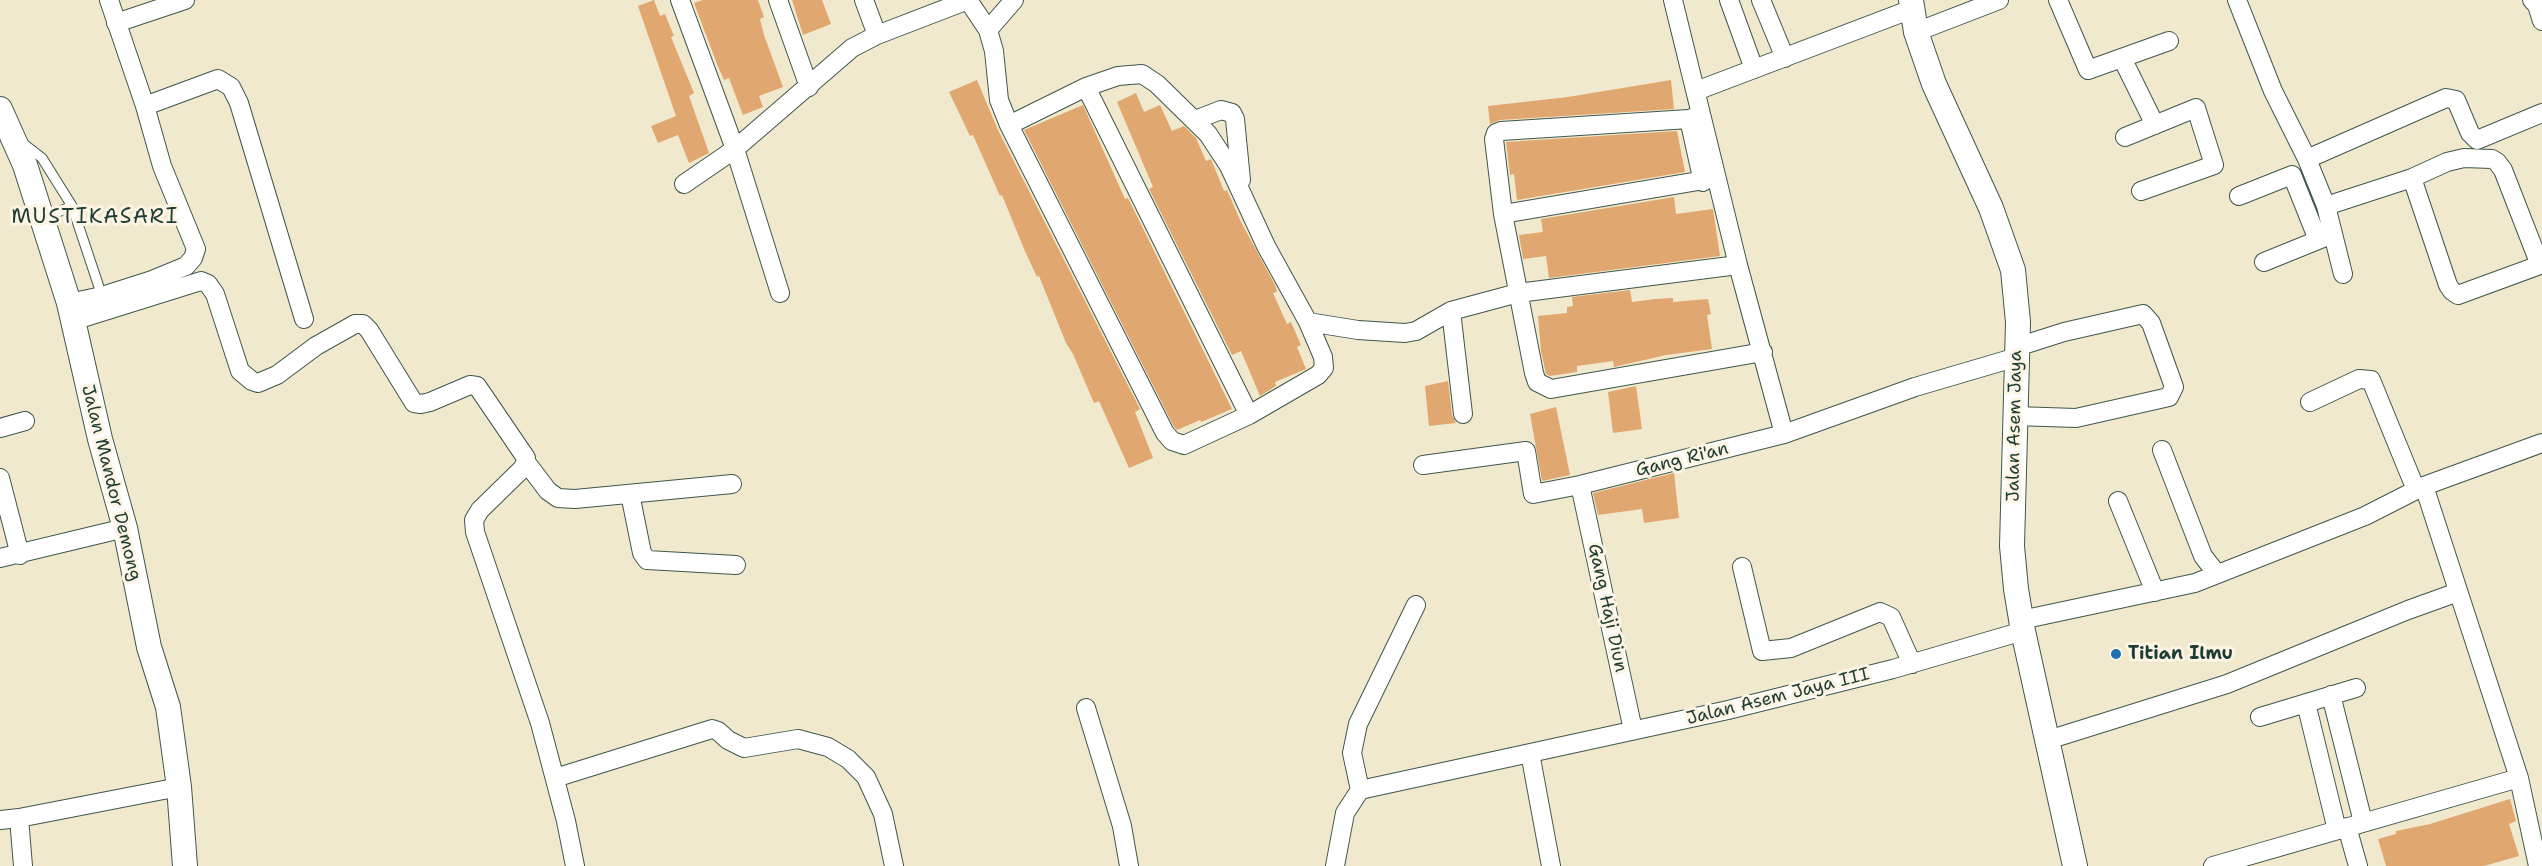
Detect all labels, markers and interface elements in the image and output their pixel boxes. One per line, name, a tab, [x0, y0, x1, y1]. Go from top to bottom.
district label: MUSTIKASARI	[11, 205, 179, 231]
street label: Jalan Asem Jaya	[2003, 350, 2027, 502]
street label: Jalan Mandor Demong	[76, 383, 146, 583]
street label: Gang Ri'an	[1633, 438, 1731, 482]
street label: Gang Haji Diun	[1583, 542, 1631, 674]
place label: Titian Ilmu	[2128, 643, 2233, 665]
marker: Titian Ilmu	[2109, 647, 2123, 661]
street label: Jalan Asem Jaya III	[1684, 664, 1872, 730]

